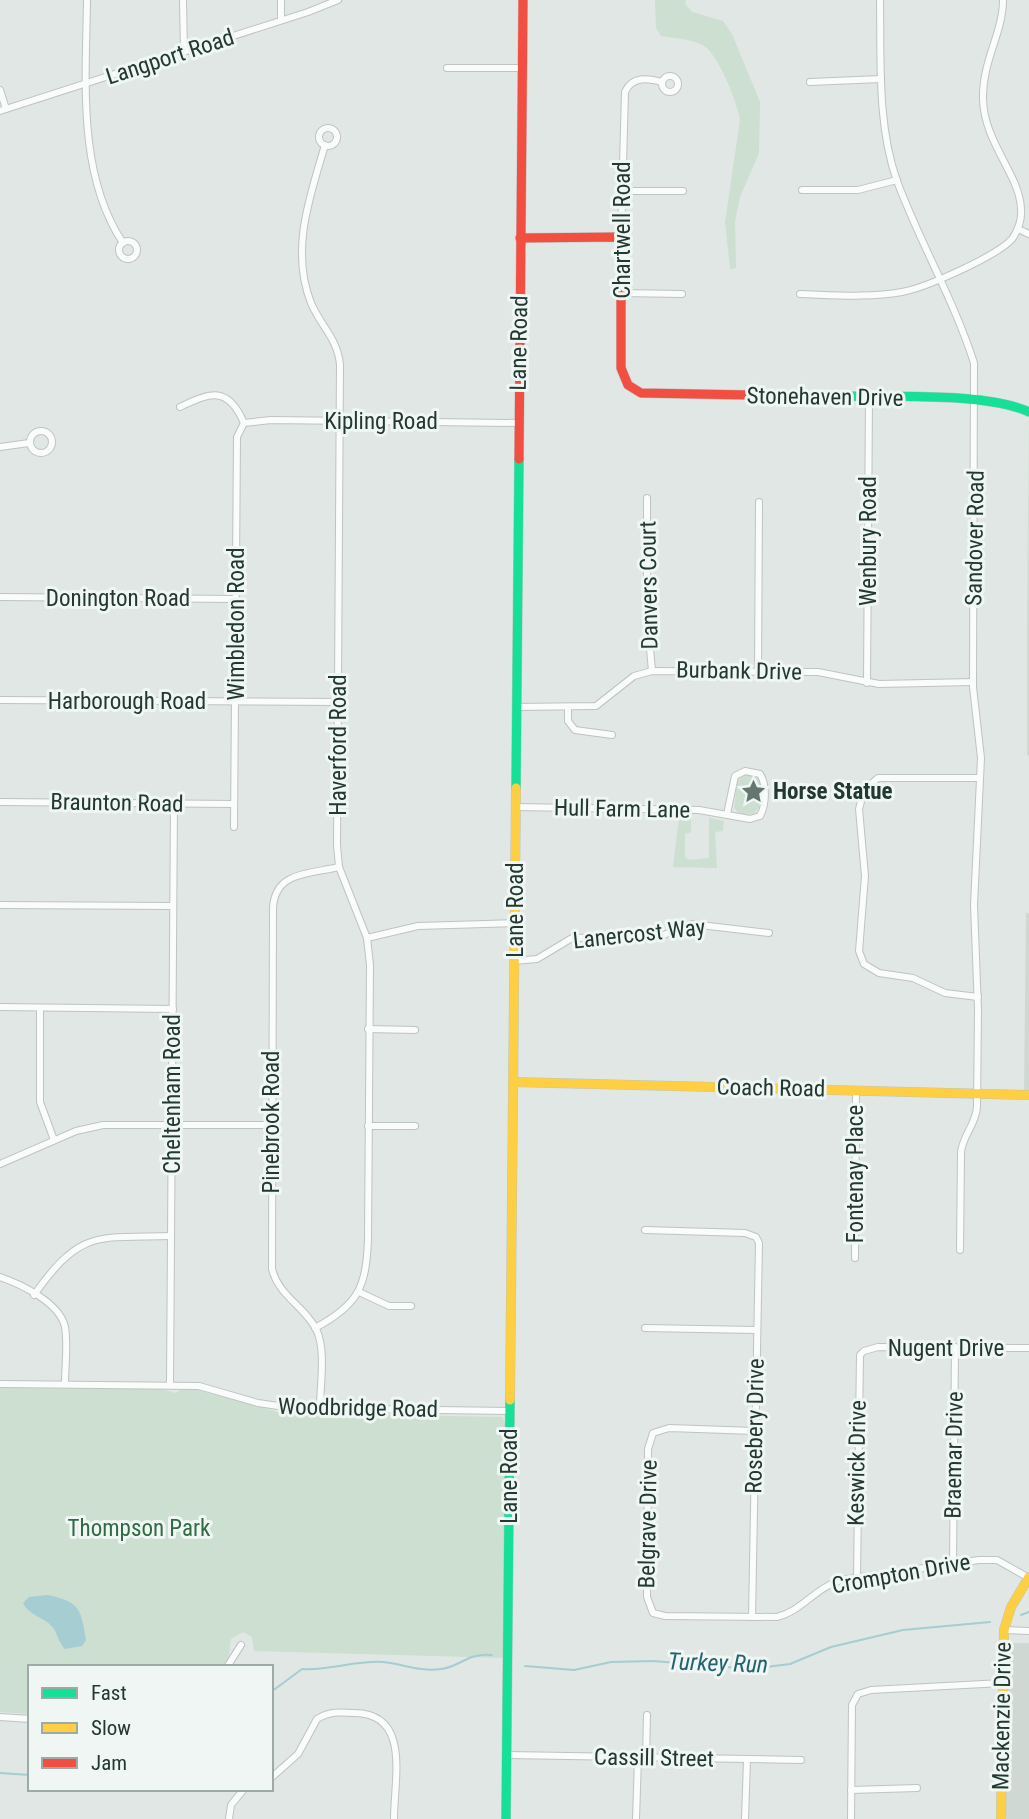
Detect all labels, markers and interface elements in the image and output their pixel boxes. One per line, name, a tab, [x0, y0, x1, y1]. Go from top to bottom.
street label: Langport Road	[103, 24, 237, 90]
street label: Chartwell Road	[609, 161, 636, 299]
street label: Lane Road	[505, 295, 533, 391]
street label: Stonehaven Drive	[746, 382, 904, 412]
street label: Kipling Road	[324, 408, 438, 435]
street label: Sandover Road	[960, 470, 990, 606]
street label: Wenbury Road	[855, 476, 882, 606]
street label: Danvers Court	[634, 520, 664, 650]
street label: Wimbledon Road	[223, 547, 250, 701]
street label: Donington Road	[46, 585, 190, 612]
street label: Burbank Drive	[676, 656, 802, 686]
street label: Haverford Road	[325, 674, 352, 816]
street label: Harborough Road	[48, 688, 206, 715]
place icon: Horse Statue	[739, 777, 767, 805]
place label: Horse Statue	[773, 778, 893, 805]
street label: Braunton Road	[50, 788, 184, 818]
street label: Hull Farm Lane	[554, 794, 690, 824]
street label: Lane Road	[502, 862, 529, 958]
street label: Lanercost Way	[571, 914, 707, 954]
street label: Cheltenham Road	[159, 1014, 186, 1174]
street label: Pinebrook Road	[258, 1051, 285, 1194]
street label: Coach Road	[716, 1074, 826, 1102]
street label: Fontenay Place	[842, 1105, 869, 1243]
street label: Nugent Drive	[888, 1335, 1004, 1362]
street label: Rosebery Drive	[740, 1358, 770, 1494]
street label: Braemar Drive	[939, 1391, 969, 1519]
street label: Woodbridge Road	[278, 1393, 438, 1423]
street label: Keswick Drive	[842, 1400, 872, 1526]
street label: Lane Road	[496, 1428, 523, 1524]
street label: Belgrave Drive	[633, 1459, 663, 1589]
park label: Thompson Park	[68, 1515, 211, 1542]
street label: Crompton Drive	[829, 1549, 973, 1599]
street label: Mackenzie Drive	[987, 1642, 1017, 1790]
water label: Turkey Run	[667, 1647, 769, 1679]
legend	[28, 1665, 273, 1791]
text: Fast	[91, 1681, 127, 1705]
text: Slow	[91, 1716, 131, 1740]
street label: Cassill Street	[594, 1743, 714, 1773]
text: Jam	[91, 1751, 127, 1775]

